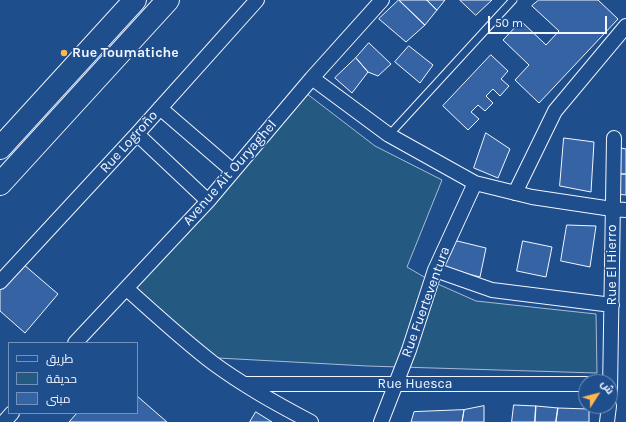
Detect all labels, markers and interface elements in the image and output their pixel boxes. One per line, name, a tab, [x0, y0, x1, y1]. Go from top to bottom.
scale bar	[490, 8, 609, 34]
text: 50 m	[495, 16, 523, 30]
place label: Rue Toumatiche	[72, 45, 179, 61]
marker: Rue Toumatiche	[59, 48, 69, 58]
street label: Rue Logroño	[97, 107, 161, 177]
street label: Avenue Ait Ouryaghel	[180, 117, 280, 229]
street label: Rue El Hierro	[604, 224, 620, 306]
street label: Rue Fuerteventura	[398, 244, 454, 360]
legend	[8, 342, 138, 414]
text: طريق	[46, 352, 73, 366]
text: حديقة	[46, 372, 77, 386]
north arrow	[578, 374, 618, 414]
street label: Rue Huesca	[378, 376, 452, 392]
text: ش	[598, 378, 617, 397]
text: مبنى	[46, 392, 71, 406]

